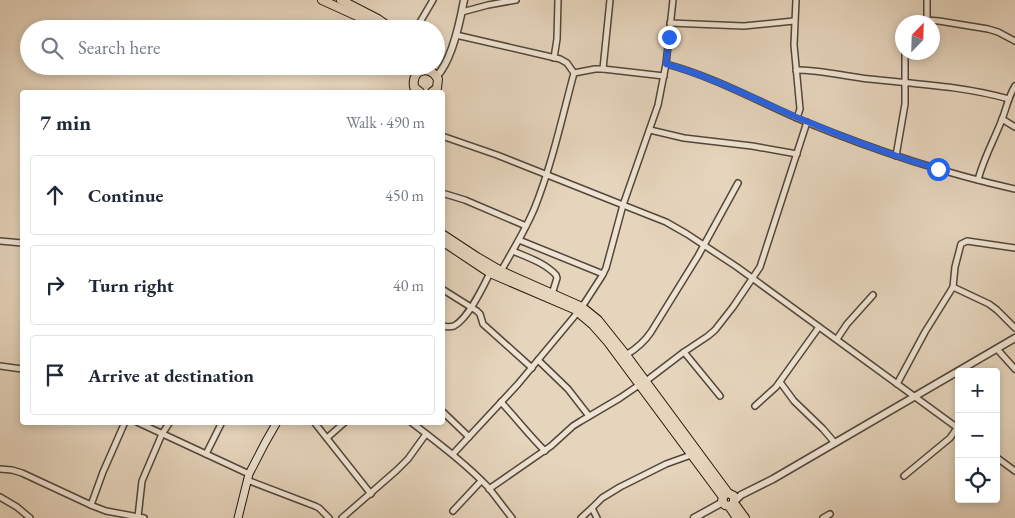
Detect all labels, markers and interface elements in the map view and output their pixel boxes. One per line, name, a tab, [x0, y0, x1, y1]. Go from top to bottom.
north arrow	[895, 15, 940, 60]
search box	[20, 20, 445, 75]
route end	[658, 26, 681, 49]
icon: search	[38, 34, 66, 62]
text: Search here	[78, 35, 160, 60]
text: 7 min	[40, 109, 91, 136]
text: Walk · 490 m	[346, 112, 425, 133]
route start	[927, 158, 950, 181]
icon: ahead	[41, 181, 69, 209]
text: Continue	[88, 183, 163, 208]
text: 450 m	[385, 185, 424, 206]
icon: right	[41, 271, 69, 299]
text: Turn right	[88, 273, 174, 298]
text: 40 m	[393, 275, 424, 296]
icon: arrive	[41, 361, 69, 389]
text: Arrive at destination	[88, 363, 254, 388]
map controls	[955, 368, 1000, 503]
button: +	[955, 368, 1000, 413]
button: −	[955, 413, 1000, 458]
button: locate	[955, 458, 1000, 503]

